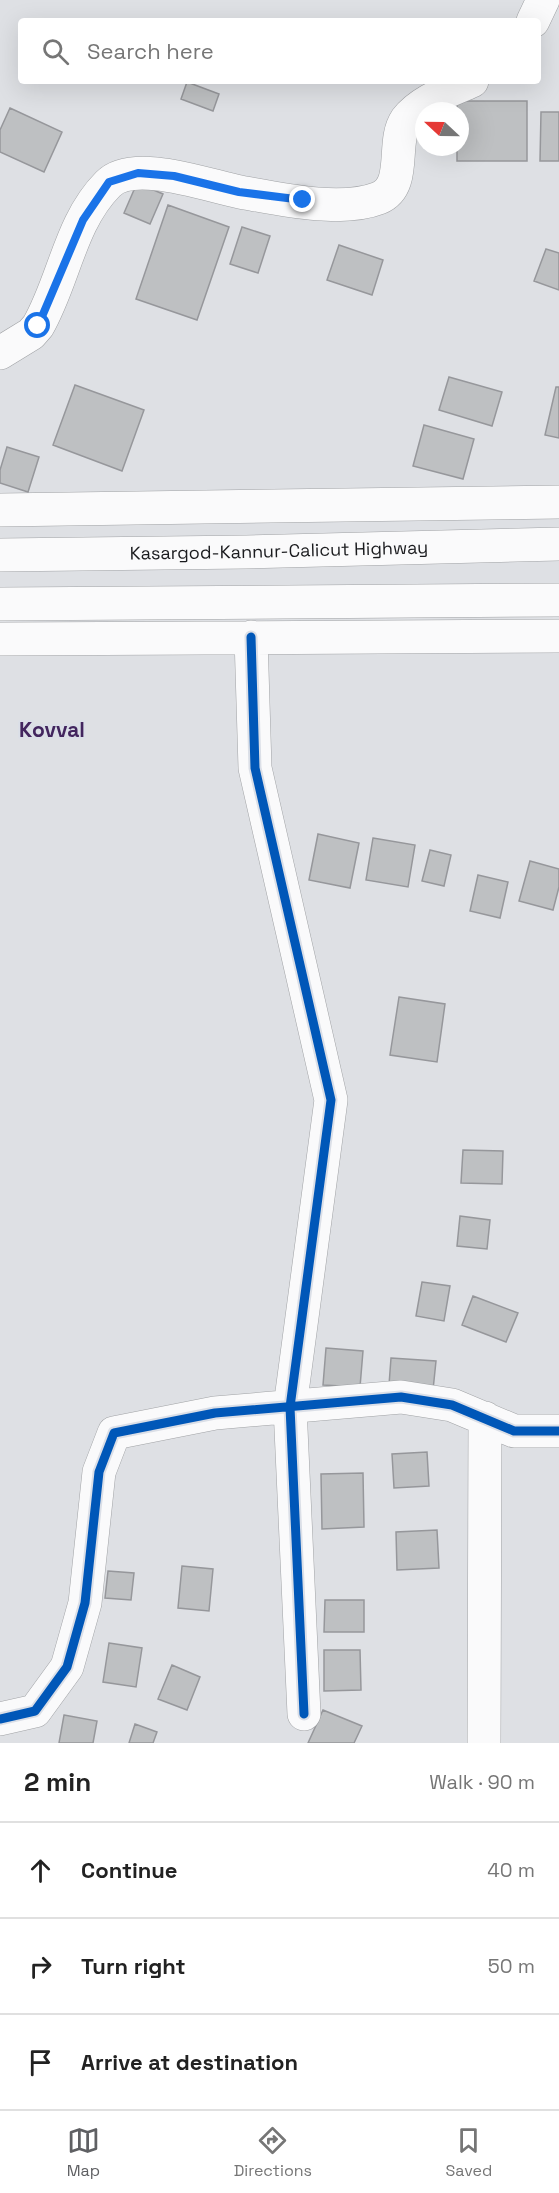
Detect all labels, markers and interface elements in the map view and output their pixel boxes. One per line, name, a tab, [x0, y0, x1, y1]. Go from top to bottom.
search box	[18, 18, 541, 84]
icon: search	[39, 35, 72, 68]
text: Search here	[87, 37, 214, 65]
north arrow	[415, 102, 469, 156]
route end	[289, 186, 315, 212]
route start	[24, 312, 50, 338]
street label: Kasargod-Kannur-Calicut Highway	[130, 535, 428, 564]
district label: Kovval	[19, 716, 85, 743]
text: 2 min	[24, 1765, 91, 1799]
text: Walk · 90 m	[429, 1769, 535, 1795]
icon: ahead	[24, 1854, 57, 1887]
text: Continue	[81, 1856, 177, 1884]
text: 40 m	[487, 1857, 535, 1883]
icon: right	[24, 1950, 57, 1983]
text: Turn right	[81, 1952, 186, 1980]
text: 50 m	[488, 1953, 535, 1979]
icon: arrive	[24, 2046, 57, 2079]
text: Arrive at destination	[81, 2048, 298, 2076]
tab: Map	[67, 2124, 100, 2181]
tab: Directions	[234, 2124, 312, 2181]
tab: Saved	[446, 2124, 492, 2181]

